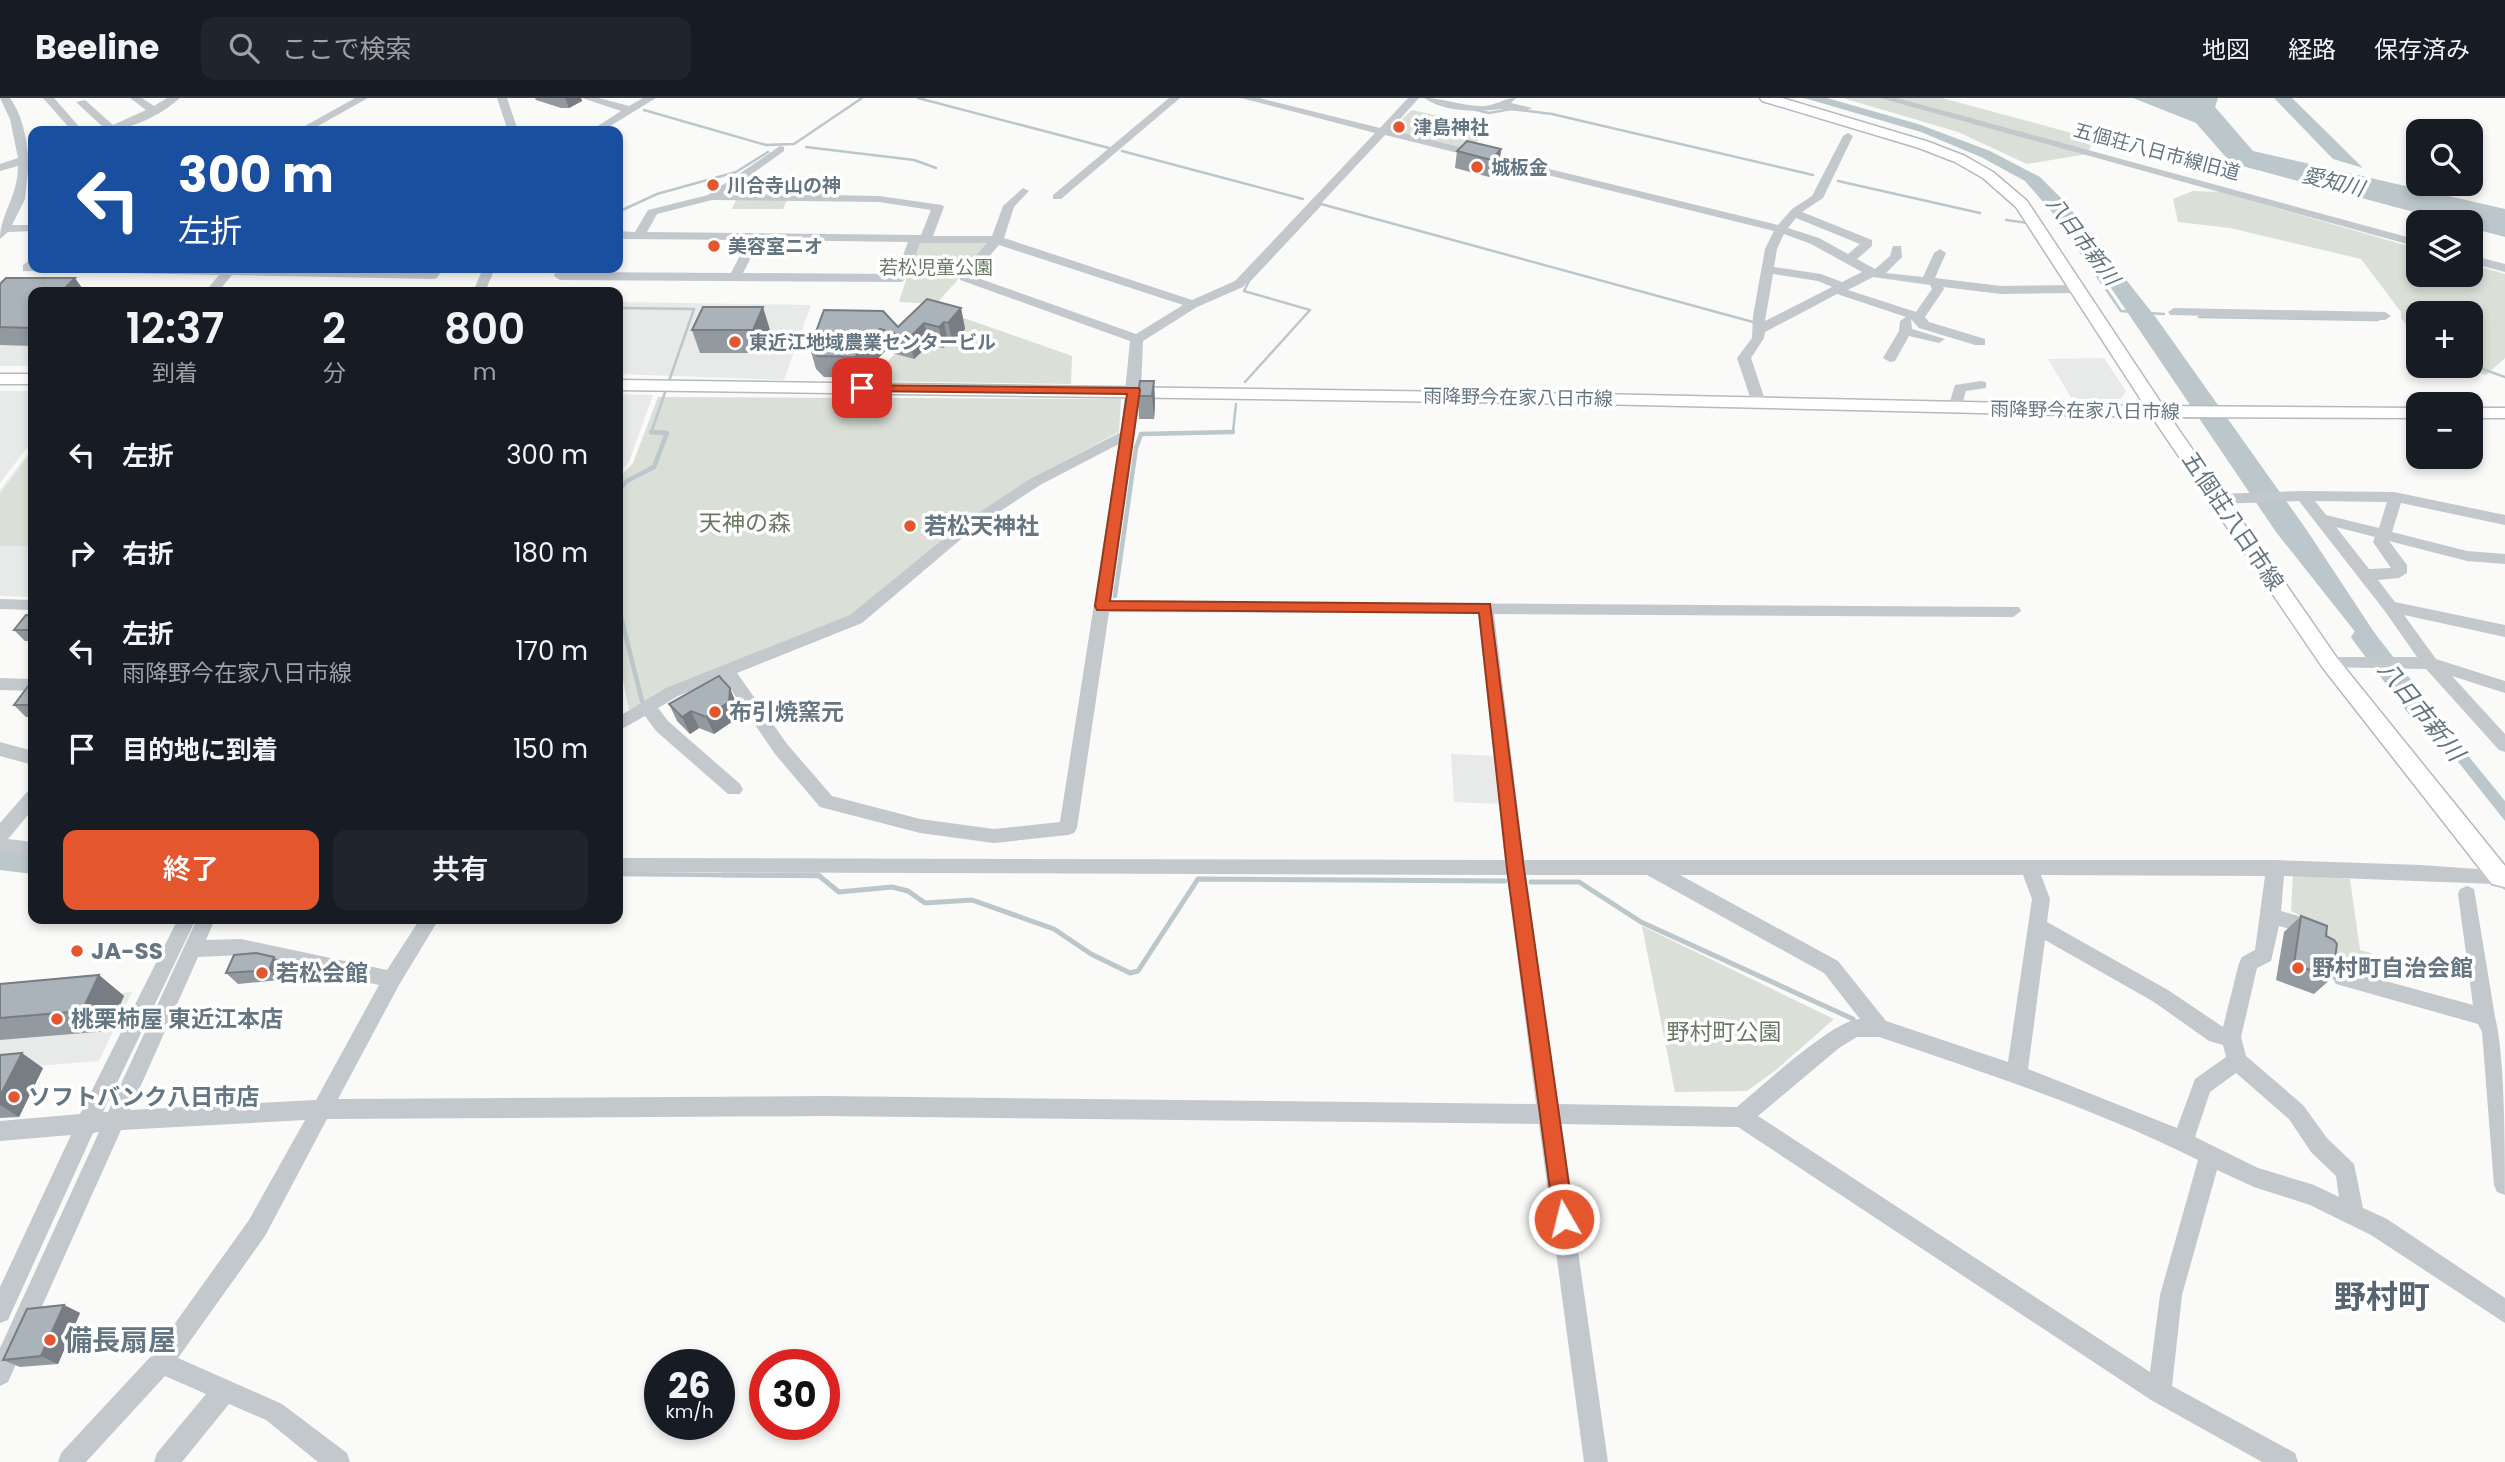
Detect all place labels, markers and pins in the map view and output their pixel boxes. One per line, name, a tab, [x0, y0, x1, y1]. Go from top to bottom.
place label: 津島神社	[1413, 114, 1489, 141]
marker: 津島神社	[1391, 119, 1407, 135]
place label: 城板金	[1491, 154, 1548, 181]
marker: 城板金	[1469, 159, 1485, 175]
place label: 川合寺山の神	[727, 172, 841, 199]
marker: 川合寺山の神	[705, 177, 721, 193]
place label: 美容室ニオ	[728, 233, 823, 260]
marker: 美容室ニオ	[706, 238, 722, 254]
place label: 東近江地域農業センタービル	[749, 329, 996, 356]
marker: 東近江地域農業センタービル	[727, 334, 743, 350]
pin	[832, 358, 892, 418]
place label: 若松天神社	[924, 510, 1039, 542]
marker: 若松天神社	[902, 518, 918, 534]
place label: 布引焼窯元	[729, 696, 844, 728]
marker: 布引焼窯元	[707, 704, 723, 720]
place label: JA-SS	[91, 935, 163, 967]
marker: JA-SS	[69, 943, 85, 959]
place label: 野村町自治会館	[2312, 952, 2473, 984]
place label: 若松会館	[276, 957, 368, 989]
marker: 野村町自治会館	[2290, 960, 2306, 976]
marker: 若松会館	[254, 965, 270, 981]
place label: 桃栗柿屋 東近江本店	[71, 1003, 283, 1035]
marker: 桃栗柿屋 東近江本店	[49, 1011, 65, 1027]
place label: ソフトバンク八日市店	[28, 1081, 259, 1113]
marker: ソフトバンク八日市店	[6, 1089, 22, 1105]
place label: 備長扇屋	[64, 1321, 176, 1360]
marker: 備長扇屋	[42, 1332, 58, 1348]

